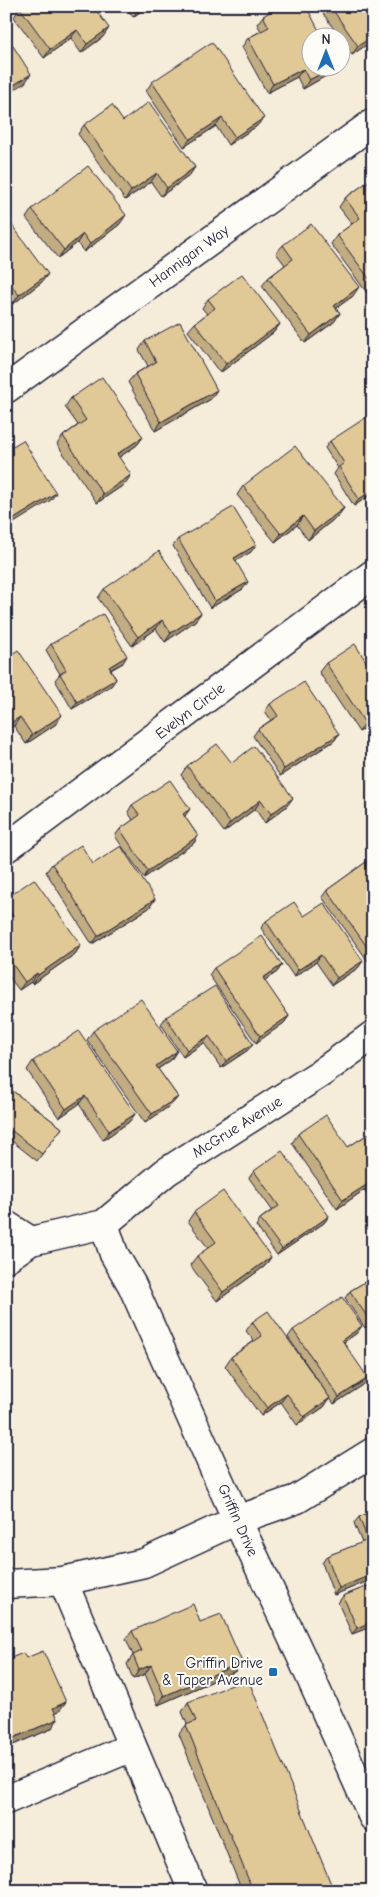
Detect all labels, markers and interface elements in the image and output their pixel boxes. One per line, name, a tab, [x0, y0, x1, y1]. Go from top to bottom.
north arrow	[302, 28, 352, 78]
text: N	[321, 31, 331, 48]
street label: Hannigan Way	[146, 221, 233, 291]
street label: Evelyn Circle	[152, 679, 229, 743]
street label: McGrue Avenue	[189, 1092, 286, 1162]
street label: Griffin Drive	[214, 1481, 262, 1559]
place label: Griffin Drive & Taper Avenue	[162, 1654, 263, 1689]
marker: Griffin Drive & Taper Avenue	[267, 1666, 279, 1678]

